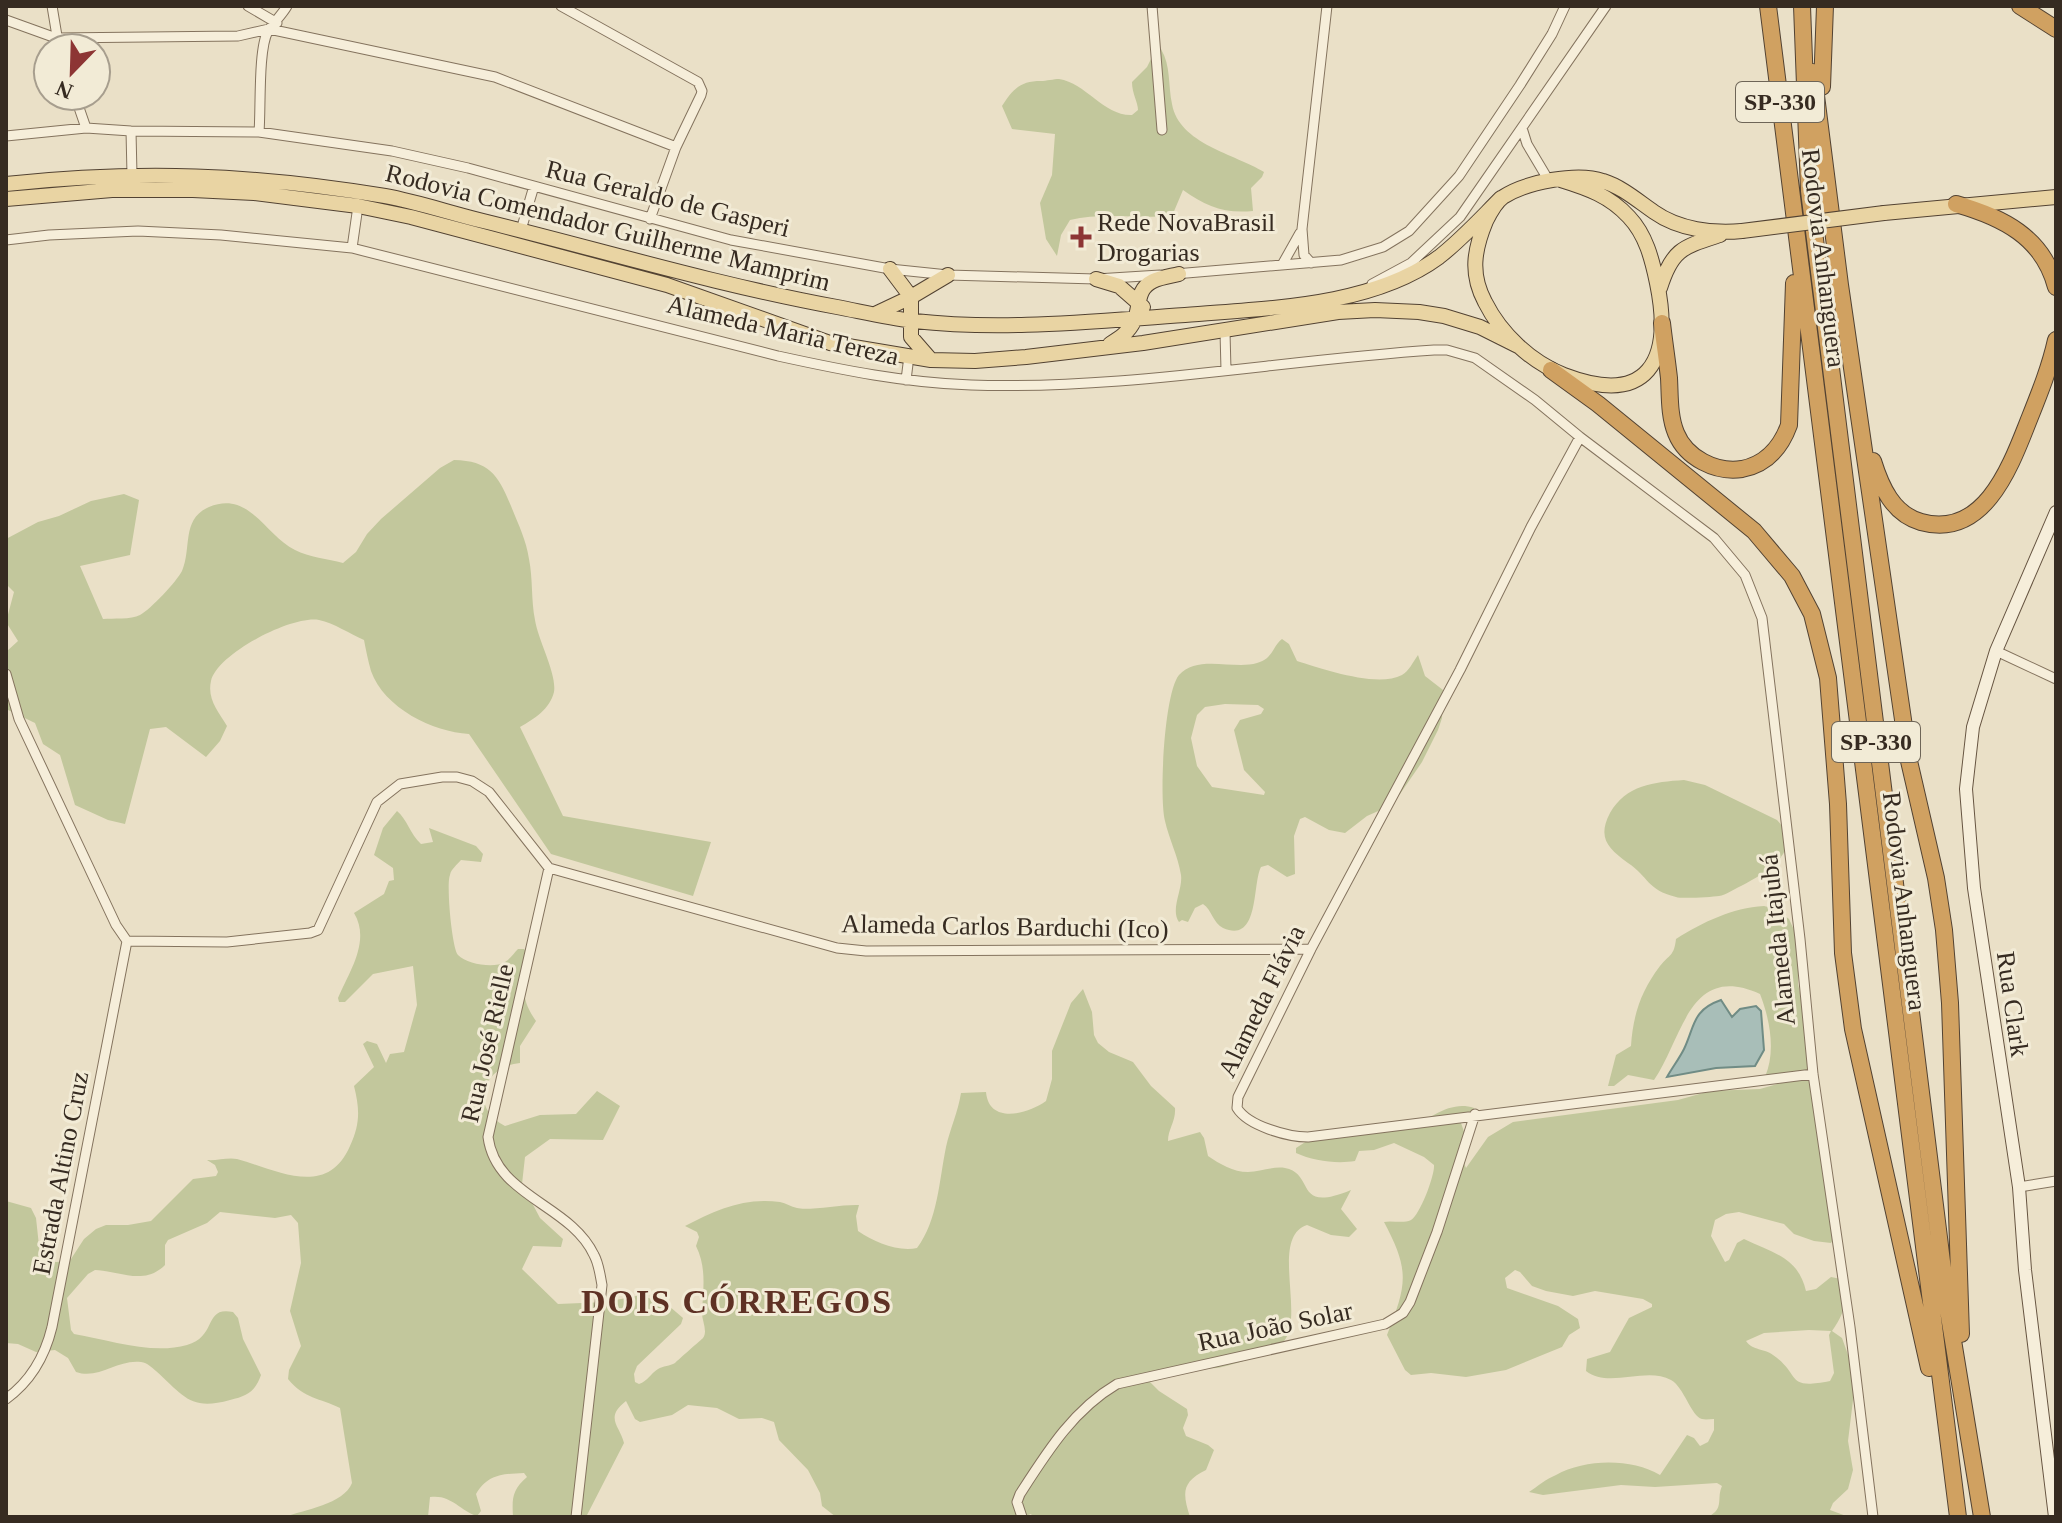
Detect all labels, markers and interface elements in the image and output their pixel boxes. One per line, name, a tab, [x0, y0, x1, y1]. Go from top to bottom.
north arrow	[32, 32, 112, 112]
text: N	[52, 75, 77, 105]
road number: SP-330	[1736, 82, 1824, 122]
street label: Rodovia Anhanguera	[1796, 147, 1851, 370]
street label: Rua Geraldo de Gasperi	[543, 154, 793, 243]
street label: Rodovia Comendador Guilherme Mamprim	[383, 158, 833, 297]
place label: Rede NovaBrasil Drogarias	[1097, 208, 1275, 267]
marker: Rede NovaBrasil Drogarias	[1072, 228, 1090, 246]
street label: Alameda Maria Tereza	[664, 290, 902, 371]
road number: SP-330	[1832, 722, 1920, 762]
street label: Rodovia Anhanguera	[1877, 790, 1932, 1013]
street label: Alameda Itajubá	[1754, 852, 1801, 1027]
street label: Alameda Carlos Barduchi (Ico)	[841, 909, 1169, 944]
street label: Alameda Flávia	[1212, 920, 1311, 1082]
street label: Rua Clark	[1991, 949, 2034, 1059]
street label: Rua José Rielle	[455, 961, 520, 1125]
street label: Estrada Altino Cruz	[27, 1069, 94, 1277]
district label: DOIS CÓRREGOS	[581, 1283, 893, 1320]
street label: Rua João Solar	[1195, 1296, 1355, 1357]

